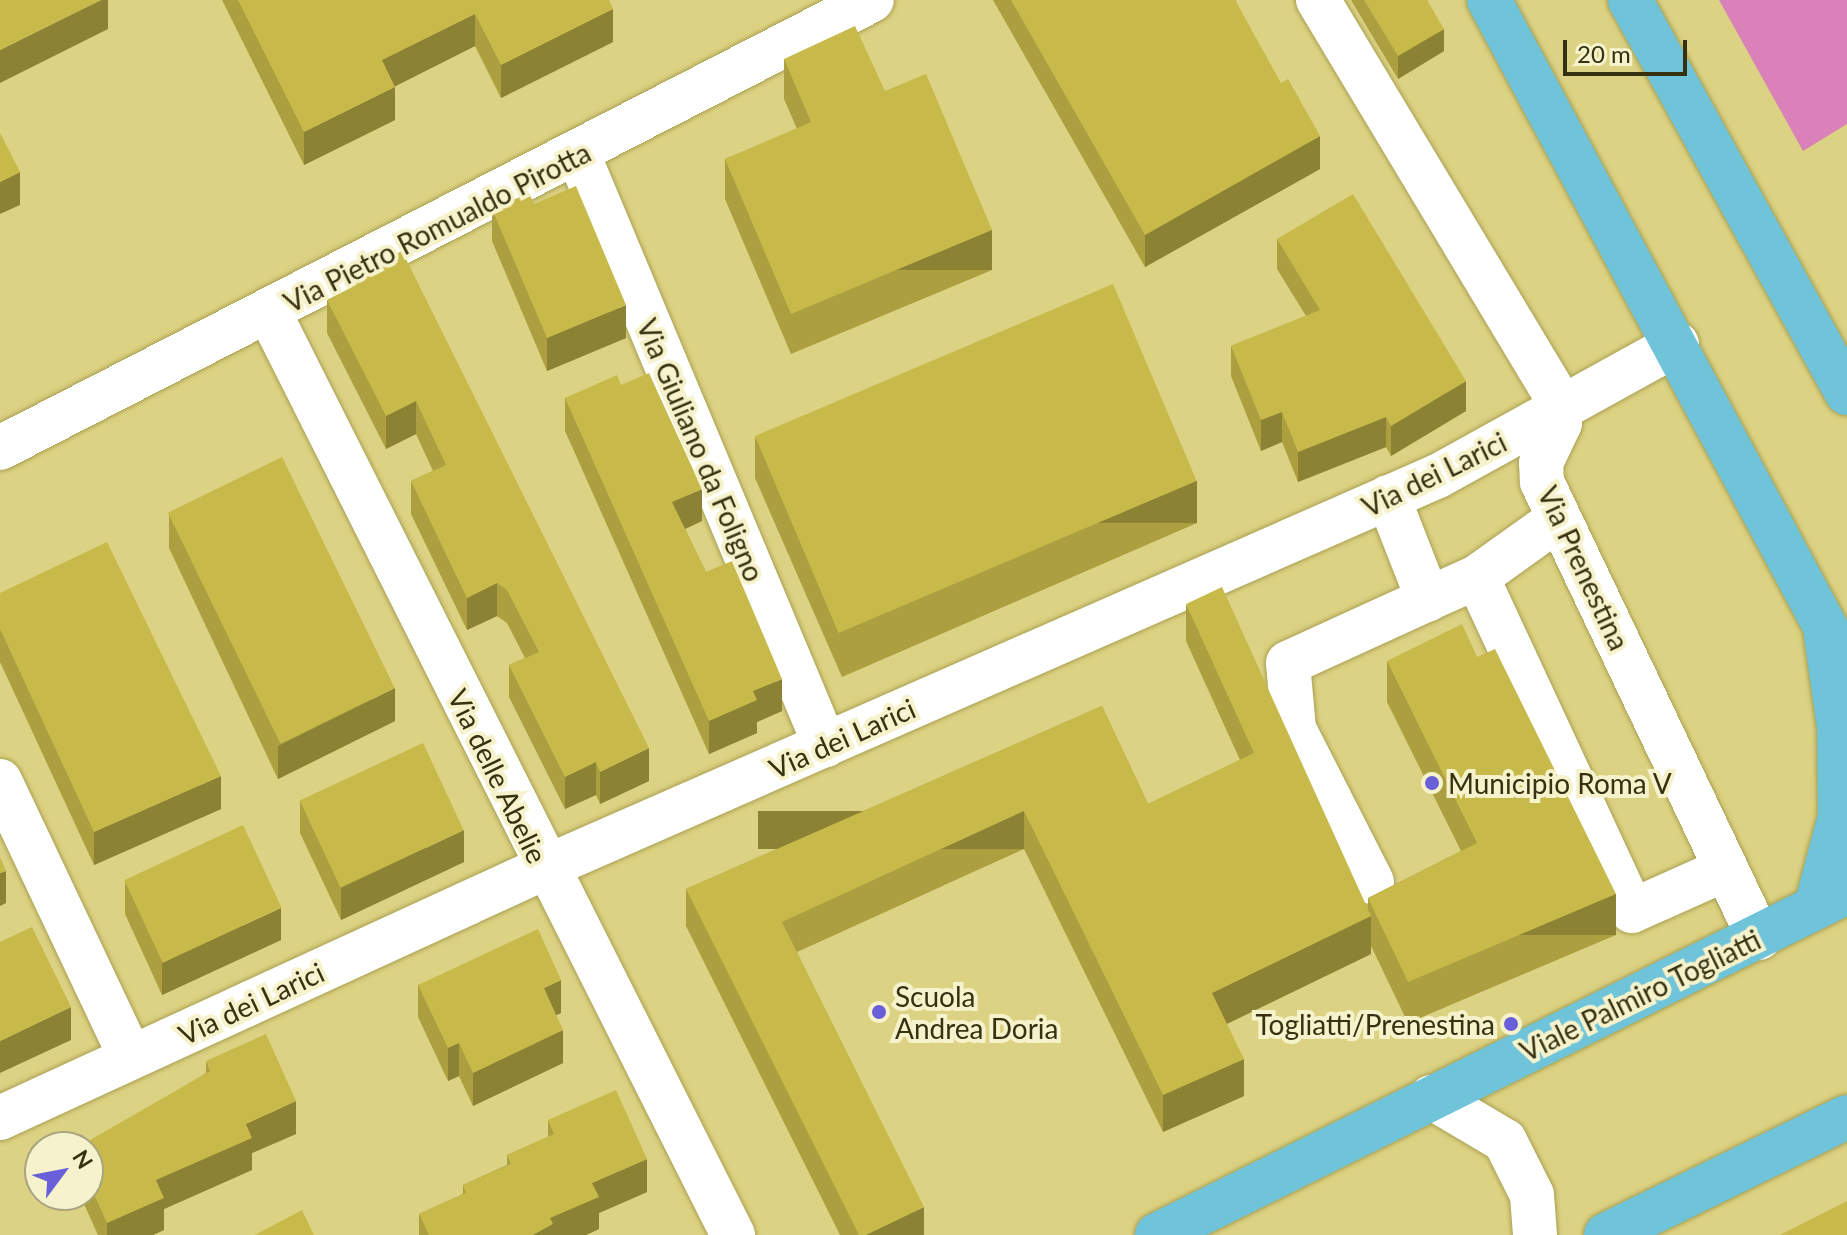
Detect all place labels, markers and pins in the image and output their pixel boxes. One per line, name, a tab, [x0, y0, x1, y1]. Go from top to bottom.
place label: Municipio Roma V	[1448, 766, 1673, 800]
marker: Municipio Roma V	[1423, 774, 1441, 792]
place label: Scuola Andrea Doria	[895, 979, 1058, 1045]
marker: Scuola Andrea Doria	[870, 1003, 888, 1021]
place label: Togliatti/Prenestina	[1255, 1007, 1495, 1041]
marker: Togliatti/Prenestina	[1502, 1015, 1520, 1033]

